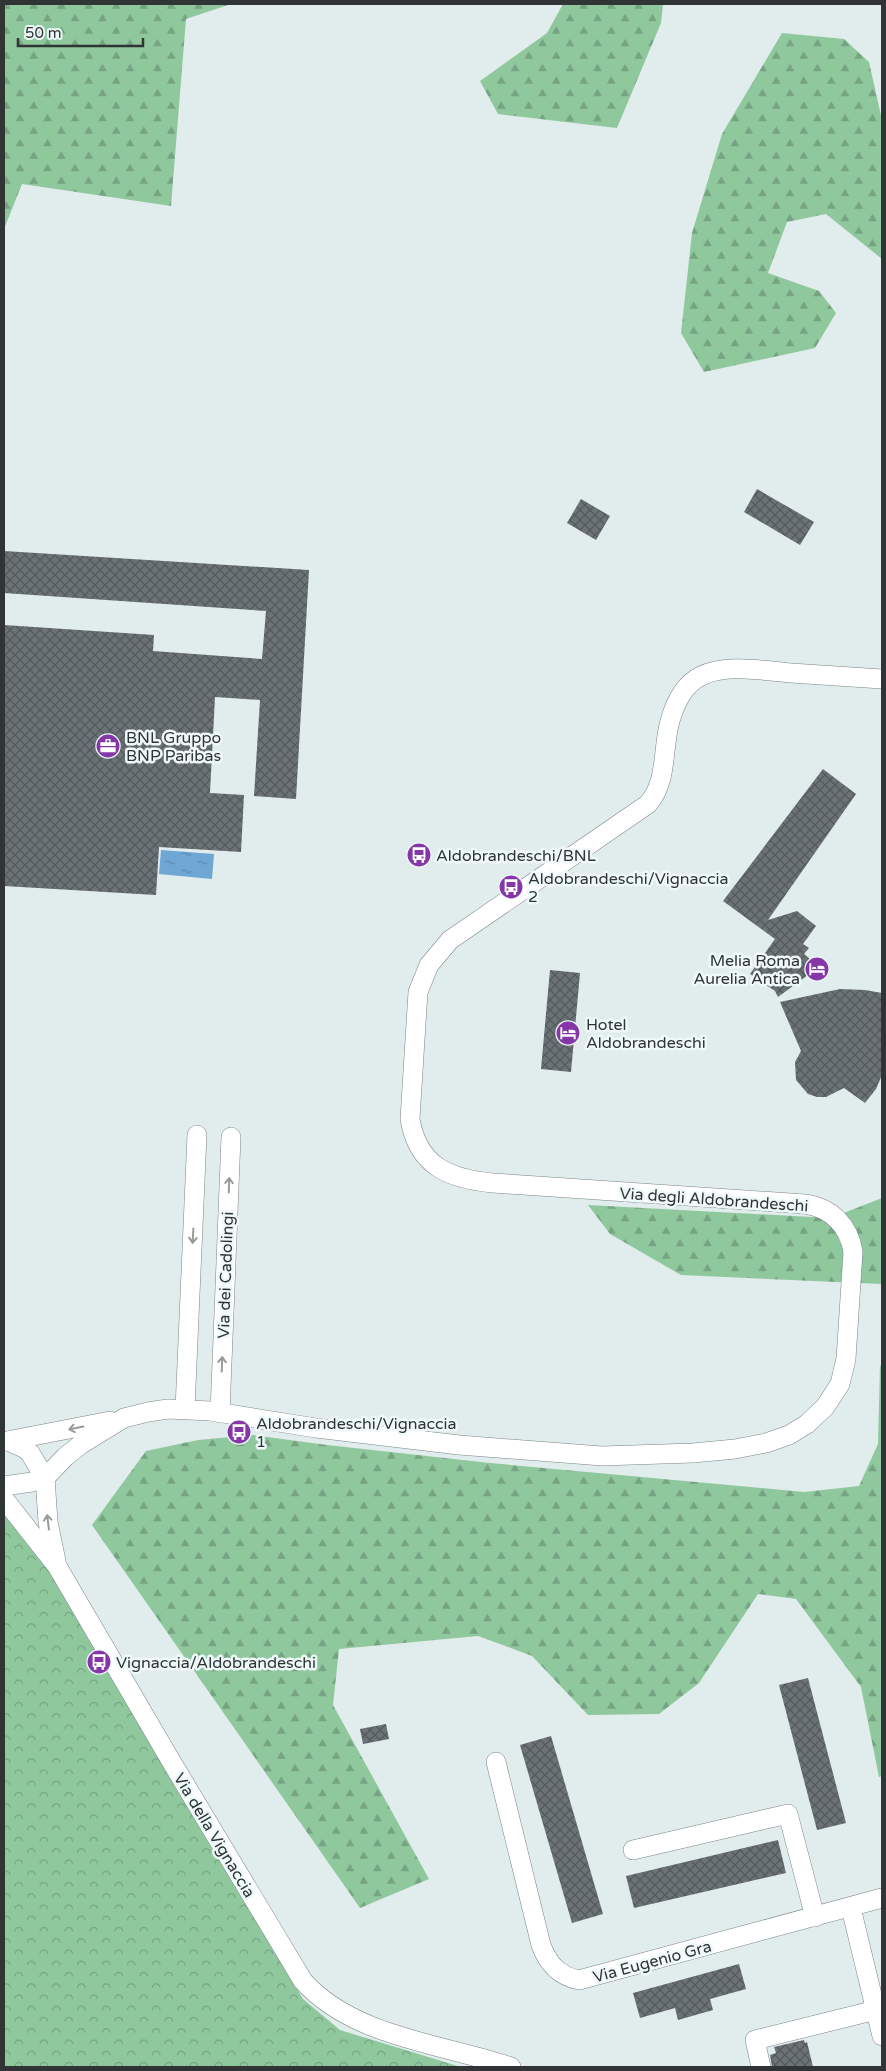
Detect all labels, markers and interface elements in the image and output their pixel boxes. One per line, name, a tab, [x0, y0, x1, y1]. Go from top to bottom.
scale bar	[18, 15, 142, 47]
text: 50 m	[25, 24, 62, 42]
place label: BNL Gruppo BNP Paribas	[126, 728, 221, 766]
office icon: BNL Gruppo BNP Paribas	[95, 733, 121, 759]
bus stop icon: Aldobrandeschi/BNL	[406, 842, 432, 868]
place label: Aldobrandeschi/BNL	[436, 846, 596, 866]
place label: Aldobrandeschi/Vignaccia 2	[528, 869, 729, 907]
bus stop icon: Aldobrandeschi/Vignaccia 2	[498, 874, 524, 900]
place label: Melia Roma Aurelia Antica	[693, 951, 800, 989]
hotel icon: Melia Roma Aurelia Antica	[804, 956, 830, 982]
place label: Hotel Aldobrandeschi	[586, 1015, 706, 1053]
hotel icon: Hotel Aldobrandeschi	[555, 1020, 581, 1046]
one-way arrow	[224, 1177, 233, 1193]
street label: Via degli Aldobrandeschi	[619, 1183, 809, 1217]
street label: Via dei Cadolingi	[214, 1211, 238, 1339]
one-way arrow	[188, 1228, 197, 1244]
one-way arrow	[217, 1357, 227, 1373]
place label: Aldobrandeschi/Vignaccia 1	[256, 1414, 457, 1452]
bus stop icon: Aldobrandeschi/Vignaccia 1	[226, 1419, 252, 1445]
one-way arrow	[68, 1424, 84, 1433]
one-way arrow	[43, 1515, 53, 1531]
bus stop icon: Vignaccia/Aldobrandeschi	[86, 1649, 112, 1675]
place label: Vignaccia/Aldobrandeschi	[116, 1653, 316, 1673]
street label: Via della Vignaccia	[169, 1769, 259, 1902]
street label: Via Eugenio Gra	[591, 1937, 714, 1987]

